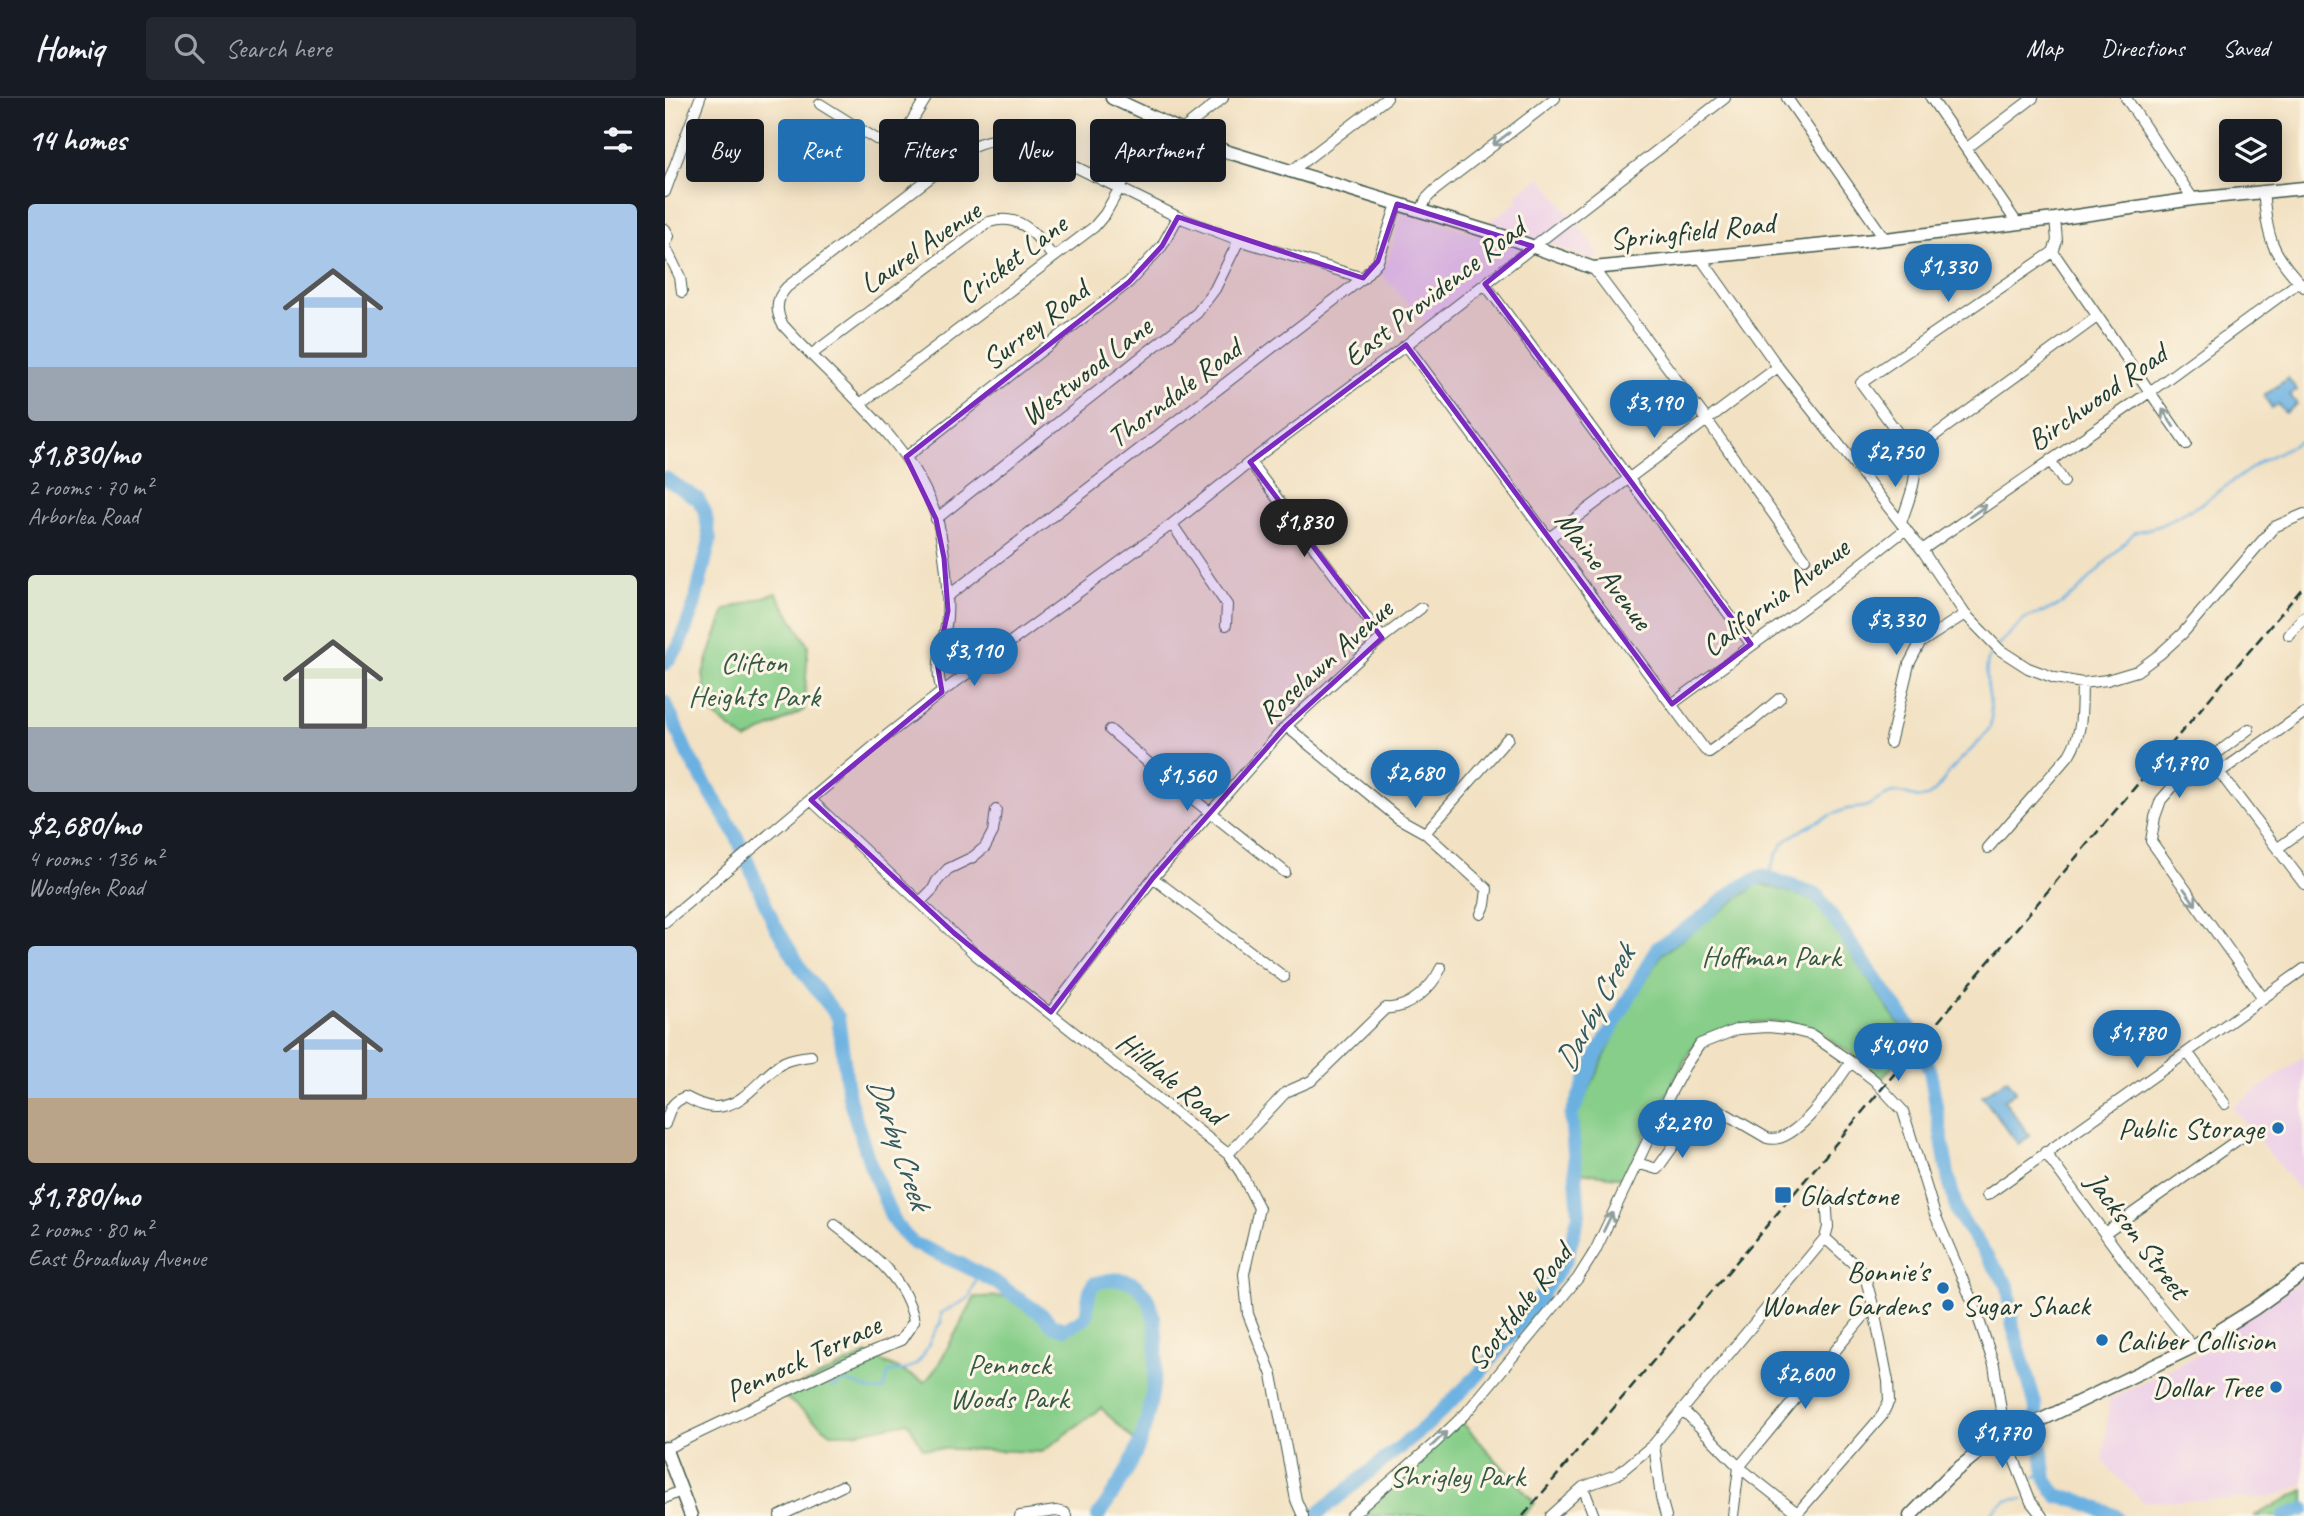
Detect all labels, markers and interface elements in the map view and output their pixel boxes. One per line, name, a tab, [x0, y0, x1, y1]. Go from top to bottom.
search box	[146, 17, 636, 80]
text: Homiq	[35, 27, 104, 69]
icon: search	[170, 29, 208, 67]
text: Search here	[226, 32, 331, 65]
text: Map	[2026, 33, 2063, 63]
text: Directions	[2101, 33, 2184, 63]
text: Saved	[2222, 33, 2269, 63]
chip: Buy	[686, 119, 764, 182]
chip: Rent	[778, 119, 865, 182]
chip: Filters	[879, 119, 979, 182]
chip: New	[993, 119, 1076, 182]
chip: Apartment	[1090, 119, 1226, 182]
map controls	[2219, 119, 2282, 182]
button: layers	[2219, 119, 2282, 182]
text: 14 homes	[28, 121, 126, 159]
icon: filters	[599, 121, 637, 159]
one-way arrow	[1492, 132, 1511, 147]
street label: Laurel Avenue	[852, 190, 990, 302]
street label: Springfield Road	[1608, 203, 1780, 259]
street label: Cricket Lane	[950, 204, 1076, 313]
street label: East Providence Road	[1335, 206, 1536, 375]
pin: $1,330	[1891, 244, 2005, 304]
icon: home	[270, 250, 396, 376]
text: $1,330	[1920, 252, 1976, 281]
street label: Surrey Road	[974, 269, 1099, 379]
street label: Westwood Lane	[1013, 306, 1161, 434]
street label: Thorndale Road	[1099, 327, 1252, 456]
street label: Birchwood Road	[2020, 332, 2178, 459]
pin: $3,190	[1597, 380, 1711, 440]
text: $3,190	[1626, 388, 1682, 417]
one-way arrow	[2161, 409, 2176, 428]
pin: $2,750	[1838, 430, 1952, 489]
text: $1,830/mo	[28, 435, 140, 473]
text: $2,750	[1867, 437, 1923, 466]
text: 2 rooms · 70 m²	[28, 473, 152, 502]
pin: $1,830	[1247, 500, 1361, 559]
text: Arborlea Road	[28, 502, 139, 531]
street label: Maine Avenue	[1547, 503, 1663, 639]
one-way arrow	[1968, 504, 1987, 518]
text: $1,830	[1276, 507, 1332, 536]
street label: California Avenue	[1693, 528, 1858, 665]
street label: Roselawn Avenue	[1249, 589, 1402, 732]
pin: $3,330	[1839, 598, 1953, 657]
text: $3,330	[1868, 605, 1924, 634]
icon: home	[270, 621, 396, 747]
pin: $3,110	[917, 628, 1031, 688]
text: $3,110	[946, 636, 1002, 665]
park label: Clifton Heights Park	[688, 643, 822, 715]
pin: $1,790	[2122, 740, 2236, 800]
text: $1,790	[2151, 748, 2207, 777]
pin: $2,680	[1358, 750, 1472, 810]
pin: $1,560	[1130, 754, 1244, 813]
text: $2,680	[1387, 758, 1443, 787]
text: $1,560	[1159, 761, 1215, 790]
text: $2,680/mo	[28, 806, 141, 844]
text: 4 rooms · 136 m²	[28, 844, 163, 873]
text: Woodglen Road	[28, 873, 144, 902]
one-way arrow	[2183, 887, 2198, 906]
water label: Darby Creek	[1544, 934, 1647, 1078]
park label: Hoffman Park	[1702, 937, 1842, 975]
icon: home	[270, 992, 396, 1118]
pin: $1,780	[2080, 1010, 2194, 1070]
text: $1,780	[2109, 1018, 2165, 1047]
street label: Hilldale Road	[1109, 1023, 1236, 1136]
pin: $4,040	[1841, 1024, 1955, 1083]
text: $4,040	[1870, 1031, 1926, 1060]
water label: Darby Creek	[858, 1072, 943, 1219]
pin: $2,290	[1625, 1100, 1739, 1160]
text: $2,290	[1654, 1108, 1710, 1137]
place label: Public Storage	[2118, 1109, 2266, 1147]
marker: Public Storage	[2270, 1120, 2286, 1136]
street label: Jackson Street	[2077, 1162, 2200, 1309]
place label: Gladstone	[1799, 1176, 1900, 1214]
text: $1,780/mo	[28, 1177, 140, 1215]
marker: Gladstone	[1773, 1185, 1793, 1205]
one-way arrow	[1602, 1212, 1616, 1233]
text: 2 rooms · 80 m²	[28, 1215, 152, 1244]
street label: Scottdale Road	[1457, 1232, 1583, 1378]
text: East Broadway Avenue	[28, 1244, 206, 1273]
place label: Bonnie's Wonder Gardens	[1761, 1252, 1932, 1324]
marker: Bonnie's Wonder Gardens	[1935, 1280, 1951, 1296]
place label: Sugar Shack	[1962, 1286, 2092, 1324]
marker: Sugar Shack	[1940, 1297, 1956, 1313]
street label: Pennock Terrace	[719, 1305, 889, 1410]
place label: Caliber Collision	[2116, 1321, 2277, 1359]
marker: Caliber Collision	[2094, 1332, 2110, 1348]
park label: Pennock Woods Park	[950, 1345, 1070, 1417]
pin: $2,600	[1748, 1352, 1862, 1411]
text: $2,600	[1777, 1359, 1833, 1388]
place label: Dollar Tree	[2152, 1368, 2264, 1406]
marker: Dollar Tree	[2268, 1379, 2284, 1395]
pin: $1,770	[1945, 1410, 2059, 1470]
text: $1,770	[1974, 1418, 2030, 1447]
one-way arrow	[1430, 1430, 1447, 1447]
park label: Shrigley Park	[1389, 1457, 1527, 1495]

